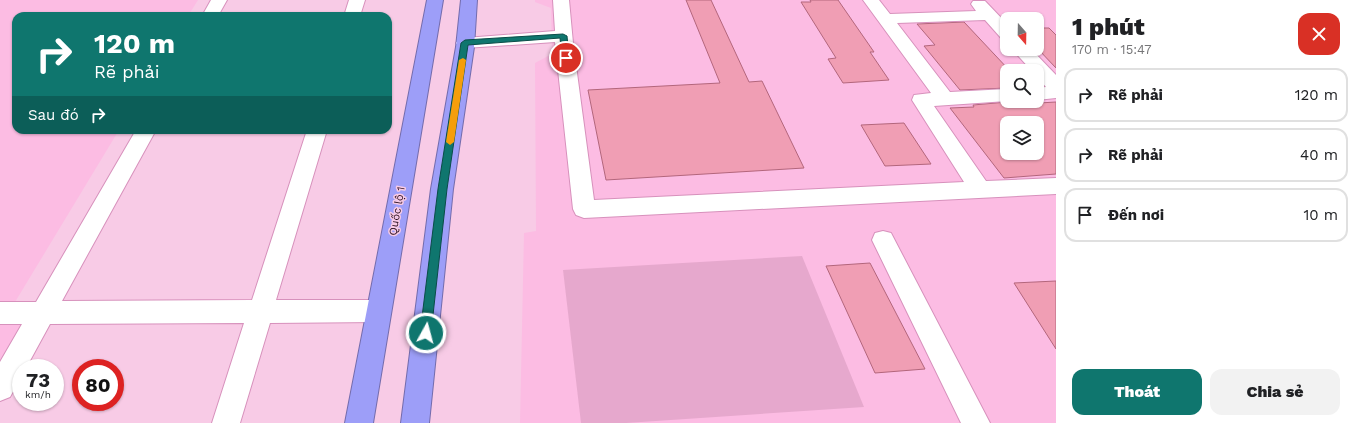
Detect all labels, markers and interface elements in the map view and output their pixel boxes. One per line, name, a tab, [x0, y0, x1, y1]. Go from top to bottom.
north arrow	[1000, 12, 1044, 56]
map controls	[1000, 12, 1044, 160]
text: 1 phút	[1072, 13, 1145, 41]
button: close	[1298, 13, 1340, 55]
text: 120 m	[94, 27, 175, 60]
icon: right	[28, 28, 80, 80]
pin	[549, 41, 583, 75]
text: 170 m · 15:47	[1072, 42, 1152, 57]
icon: arrive	[555, 47, 577, 69]
text: Rẽ phải	[94, 61, 160, 82]
button: search	[1000, 64, 1044, 108]
icon: right	[1074, 84, 1096, 106]
text: Rẽ phải	[1108, 86, 1163, 104]
text: 120 m	[1295, 86, 1338, 104]
icon: right	[87, 104, 109, 126]
text: Sau đó	[28, 106, 79, 124]
button: layers	[1000, 116, 1044, 160]
icon: right	[1074, 144, 1096, 166]
text: Rẽ phải	[1108, 146, 1163, 164]
text: 40 m	[1300, 146, 1338, 164]
street label: Quốc lộ 1	[386, 186, 408, 236]
icon: arrive	[1074, 204, 1096, 226]
text: Đến nơi	[1108, 206, 1164, 224]
text: 10 m	[1303, 206, 1338, 224]
position arrow	[405, 312, 447, 354]
speed limit sign: 80	[72, 359, 124, 411]
text: 73	[26, 368, 50, 392]
button: Thoát	[1072, 369, 1202, 415]
button: Chia sẻ	[1210, 369, 1340, 415]
text: km/h	[25, 389, 51, 400]

